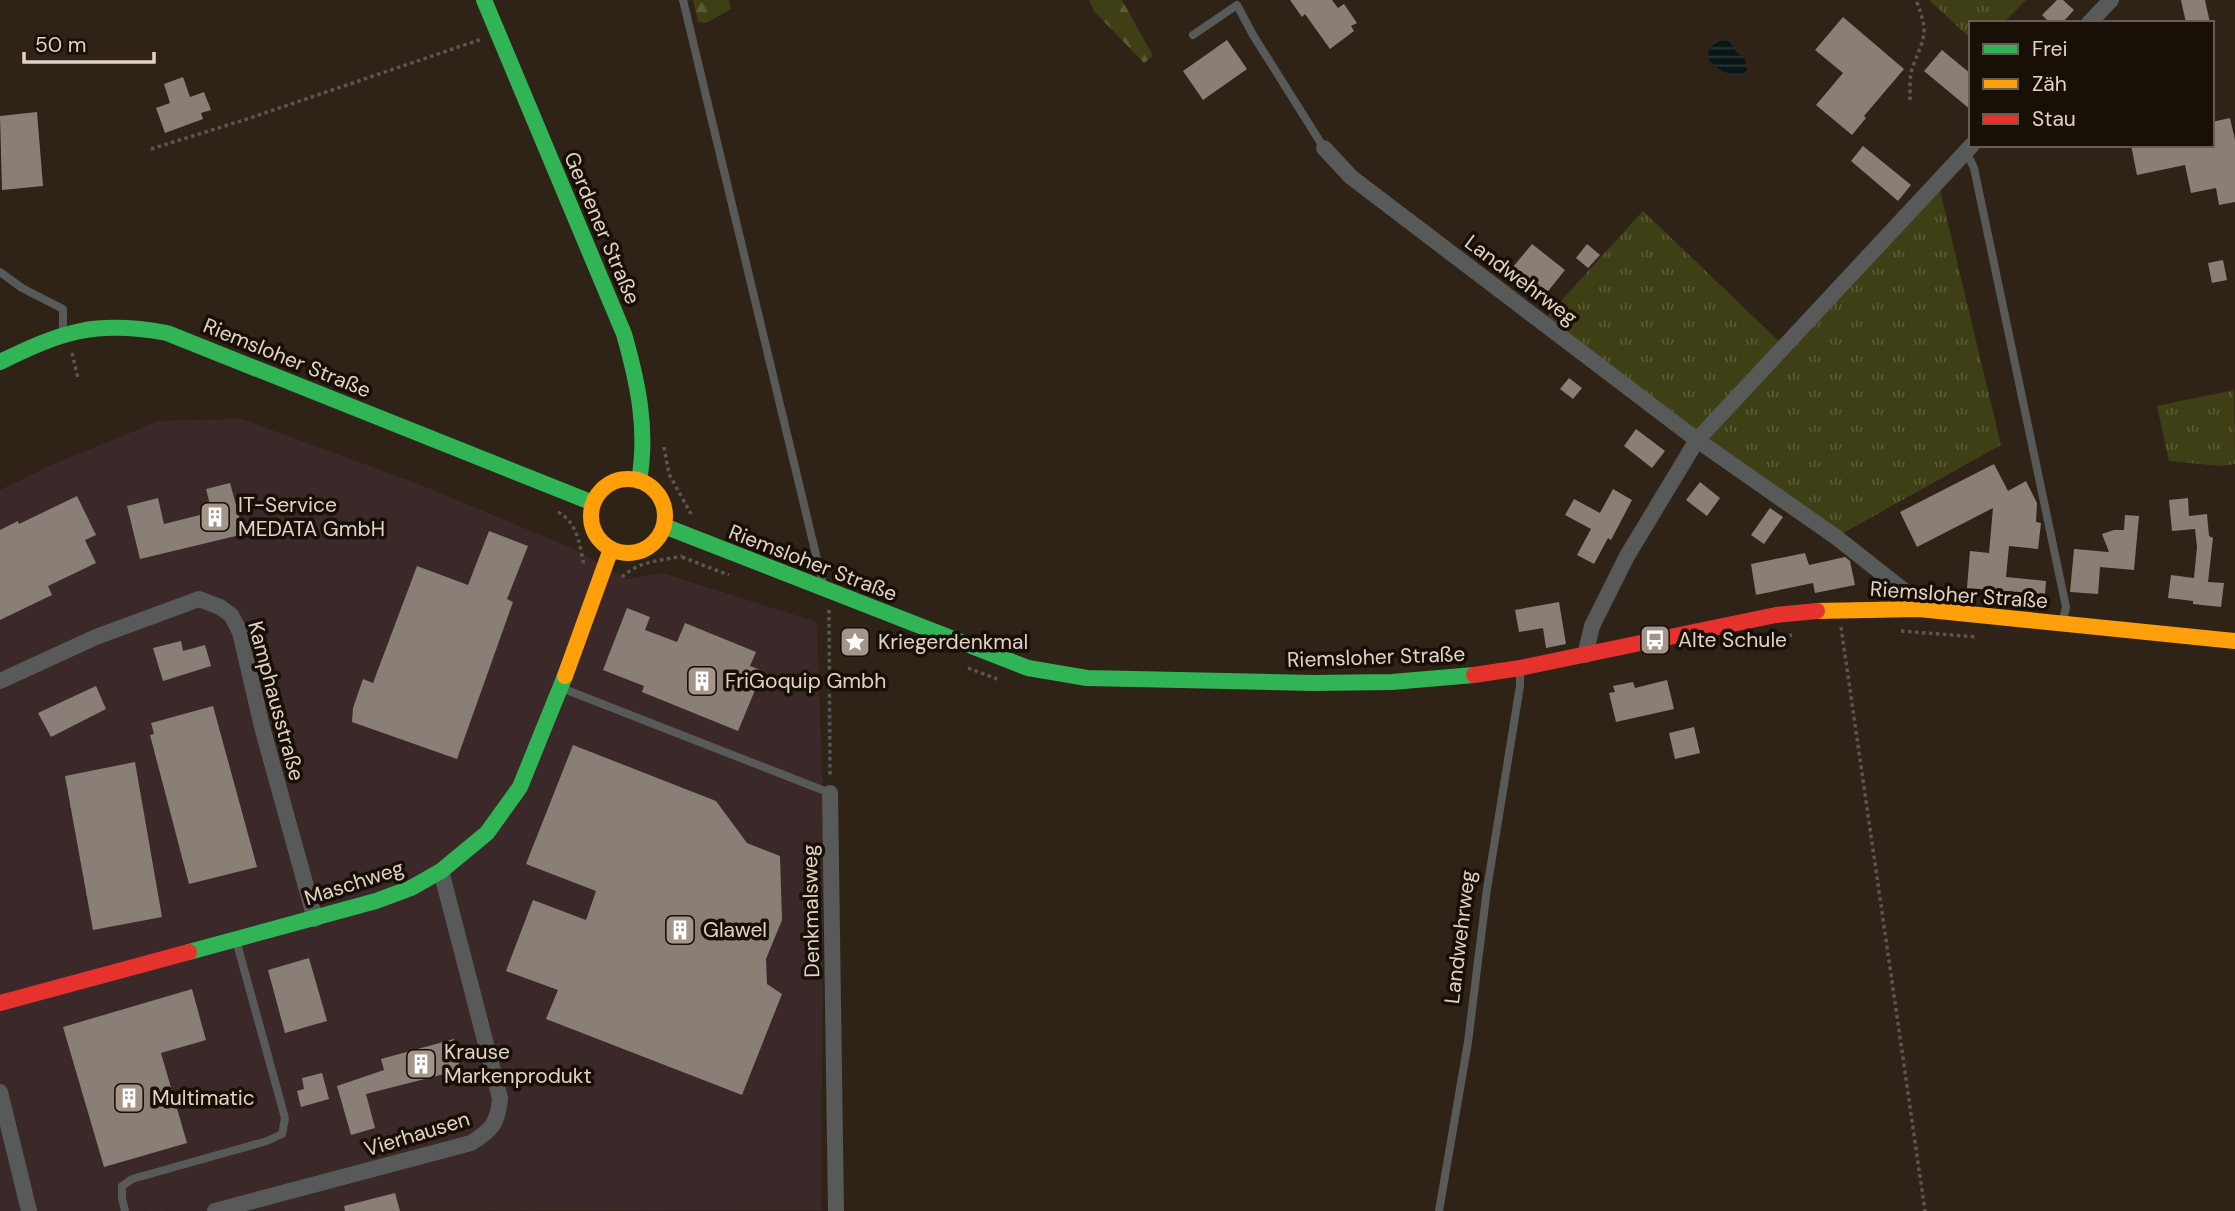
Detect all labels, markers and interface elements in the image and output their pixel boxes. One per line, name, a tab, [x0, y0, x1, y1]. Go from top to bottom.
scale bar	[24, 21, 154, 65]
legend	[1969, 21, 2214, 147]
text: 50 m	[35, 31, 86, 59]
text: Frei	[2032, 35, 2068, 63]
text: Zäh	[2032, 70, 2067, 98]
text: Stau	[2032, 105, 2076, 133]
street label: Gerdener Straße	[557, 148, 647, 308]
street label: Landwehrweg	[1459, 228, 1583, 332]
street label: Riemsloher Straße	[199, 312, 375, 404]
place label: IT-Service MEDATA GmbH	[238, 491, 385, 543]
building icon: IT-Service MEDATA GmbH	[198, 500, 232, 534]
street label: Riemsloher Straße	[725, 518, 901, 608]
street label: Riemsloher Straße	[1869, 575, 2049, 615]
street label: Kamphausstraße	[241, 618, 311, 784]
bus stop icon: Alte Schule	[1638, 623, 1672, 657]
place icon: Kriegerdenkmal	[838, 625, 872, 659]
place label: Alte Schule	[1678, 626, 1787, 654]
place label: Kriegerdenkmal	[878, 628, 1028, 656]
street label: Riemsloher Straße	[1286, 640, 1466, 674]
building icon: FriGoquip Gmbh	[685, 664, 719, 698]
place label: FriGoquip Gmbh	[725, 667, 886, 695]
street label: Denkmalsweg	[796, 844, 826, 978]
street label: Maschweg	[301, 854, 408, 912]
street label: Landwehrweg	[1438, 868, 1482, 1005]
building icon: Glawel	[663, 913, 697, 947]
place label: Glawel	[703, 916, 767, 944]
place label: Krause Markenprodukt	[444, 1038, 592, 1090]
building icon: Krause Markenprodukt	[404, 1047, 438, 1081]
building icon: Multimatic	[112, 1081, 146, 1115]
place label: Multimatic	[152, 1084, 255, 1112]
street label: Vierhausen	[361, 1105, 473, 1163]

